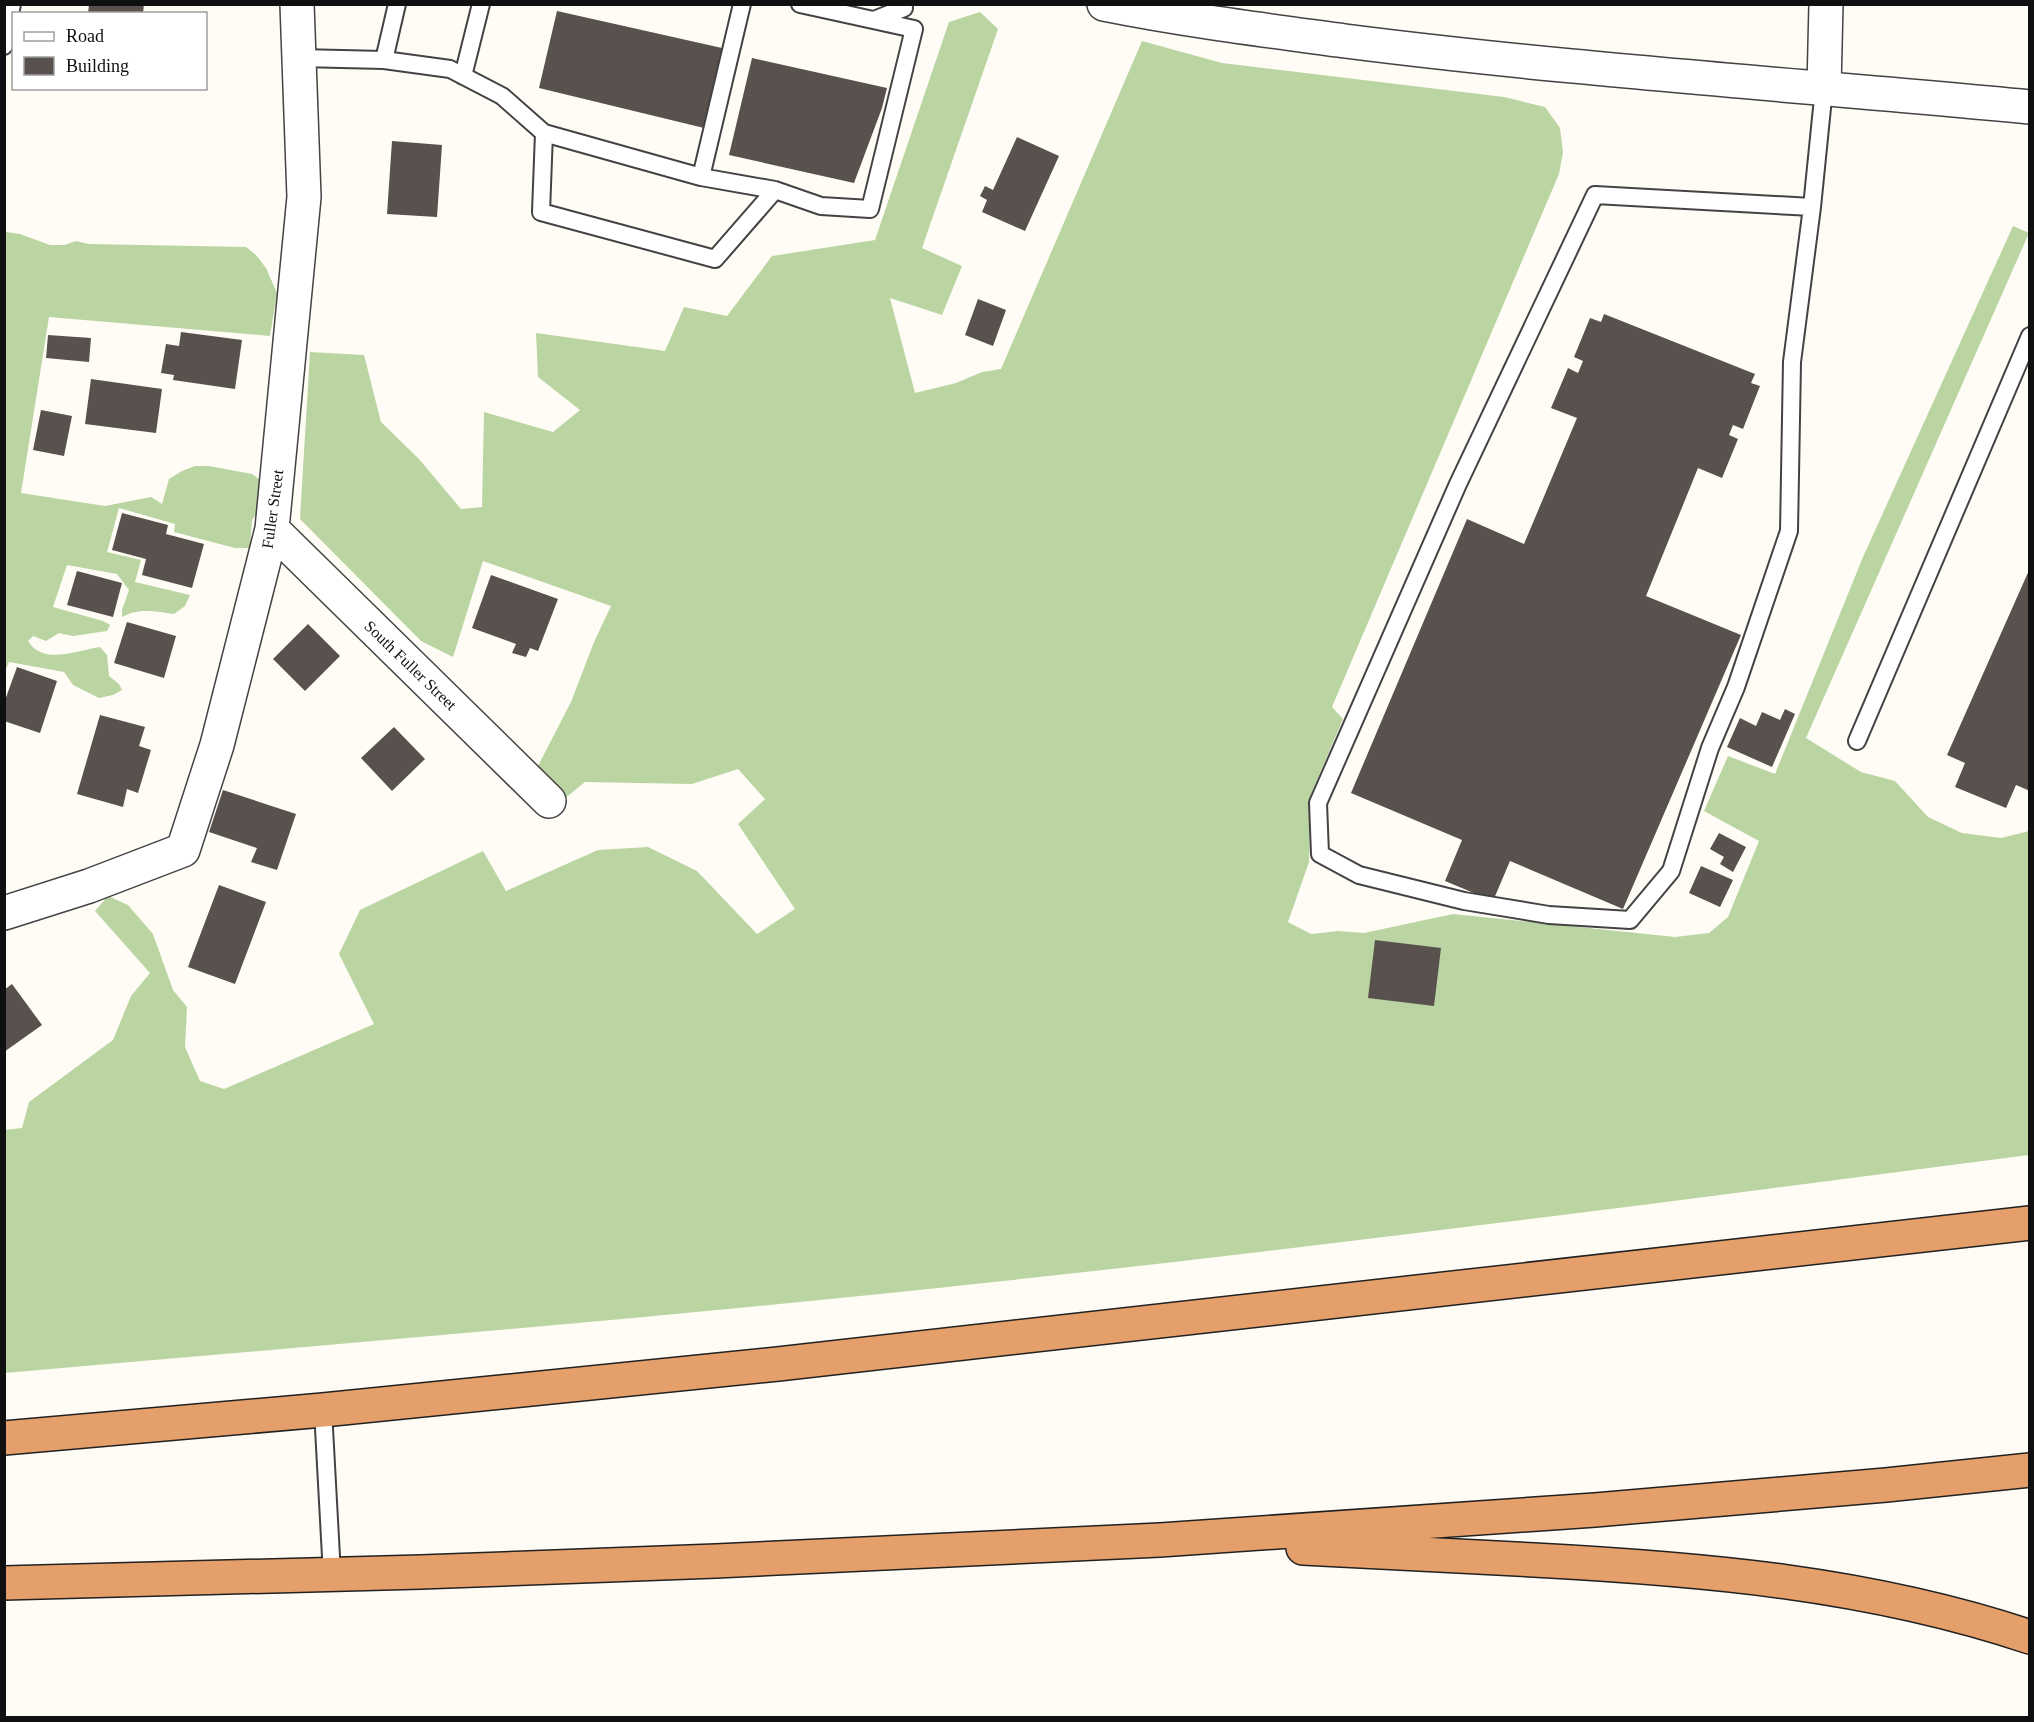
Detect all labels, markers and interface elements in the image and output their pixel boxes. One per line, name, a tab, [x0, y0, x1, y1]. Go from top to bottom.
legend	[12, 12, 207, 90]
text: Road	[66, 26, 104, 46]
text: Building	[66, 56, 129, 76]
street label: Fuller Street	[259, 468, 287, 550]
street label: South Fuller Street	[361, 617, 460, 714]

